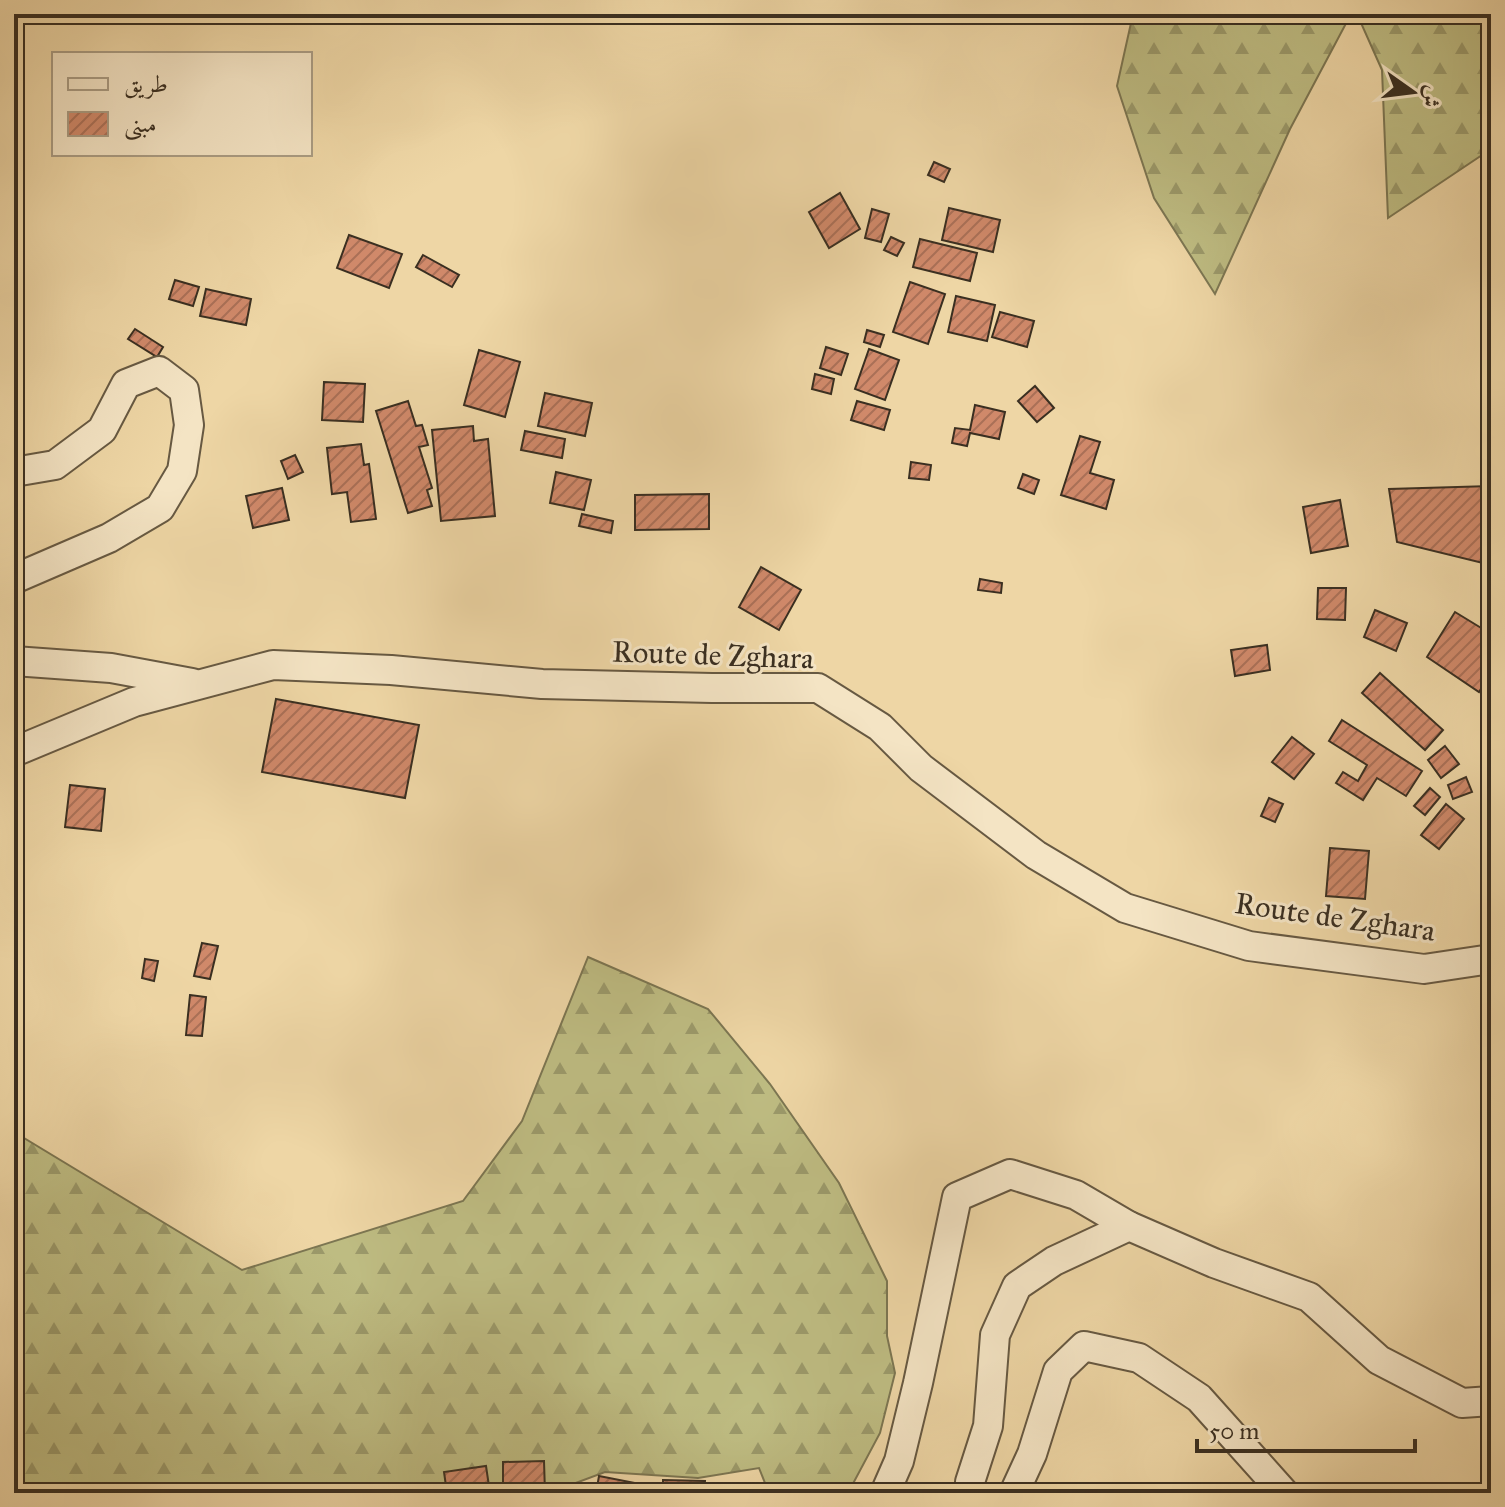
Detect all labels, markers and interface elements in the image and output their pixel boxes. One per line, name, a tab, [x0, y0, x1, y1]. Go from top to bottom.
legend	[52, 52, 312, 156]
north arrow	[1373, 52, 1453, 132]
text: طريق	[124, 69, 168, 99]
text: ش	[1416, 83, 1448, 111]
text: مبنى	[124, 109, 157, 141]
street label: Route de Zghara	[612, 633, 815, 677]
street label: Route de Zghara	[1233, 885, 1438, 949]
scale bar	[1197, 1403, 1415, 1453]
text: 50 m	[1209, 1416, 1259, 1446]

